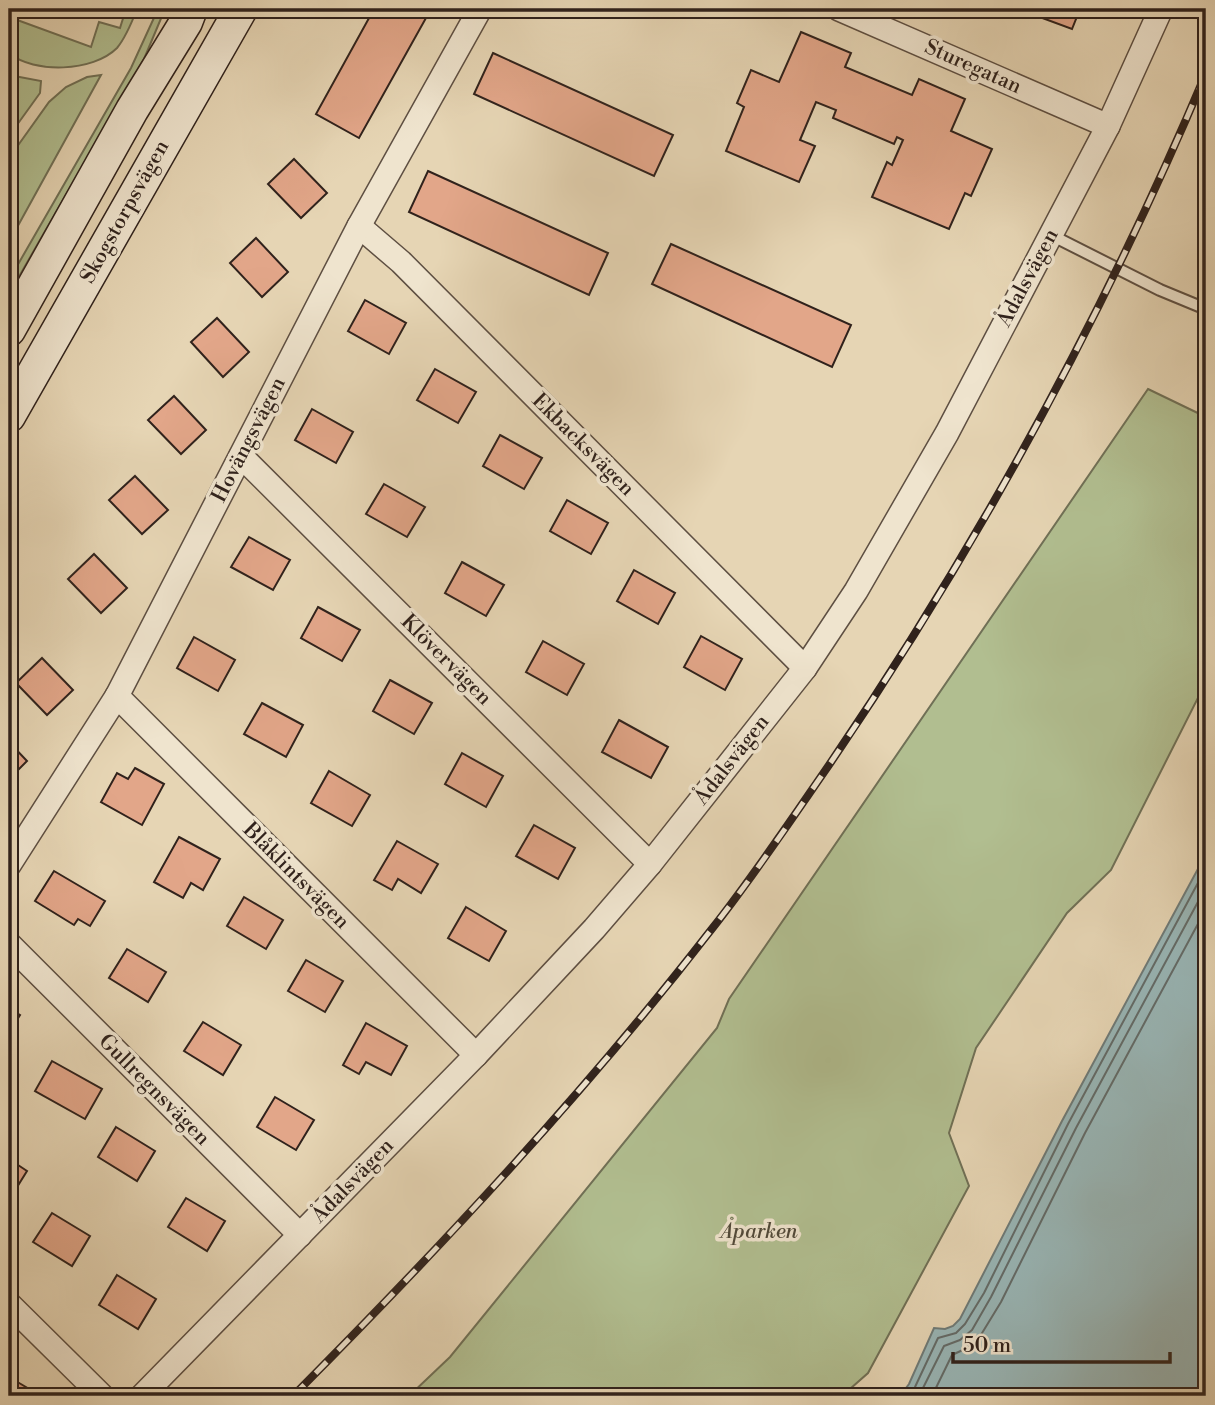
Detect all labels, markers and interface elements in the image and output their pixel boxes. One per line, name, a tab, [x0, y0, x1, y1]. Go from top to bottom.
street label: Sturegatan	[920, 34, 1026, 100]
street label: Skogstorpsvägen	[75, 135, 175, 288]
street label: Ådalsvägen	[989, 223, 1065, 332]
street label: Hovängsvägen	[206, 373, 292, 507]
street label: Ekbacksvägen	[526, 388, 640, 502]
street label: Klövervägen	[395, 609, 497, 711]
street label: Ådalsvägen	[687, 708, 776, 811]
street label: Blåklintsvägen	[237, 817, 355, 935]
street label: Gullregnsvägen	[93, 1029, 216, 1152]
street label: Ådalsvägen	[304, 1132, 400, 1229]
park label: Åparken	[719, 1217, 798, 1245]
scale bar	[953, 1321, 1170, 1365]
text: 50 m	[963, 1333, 1011, 1359]

